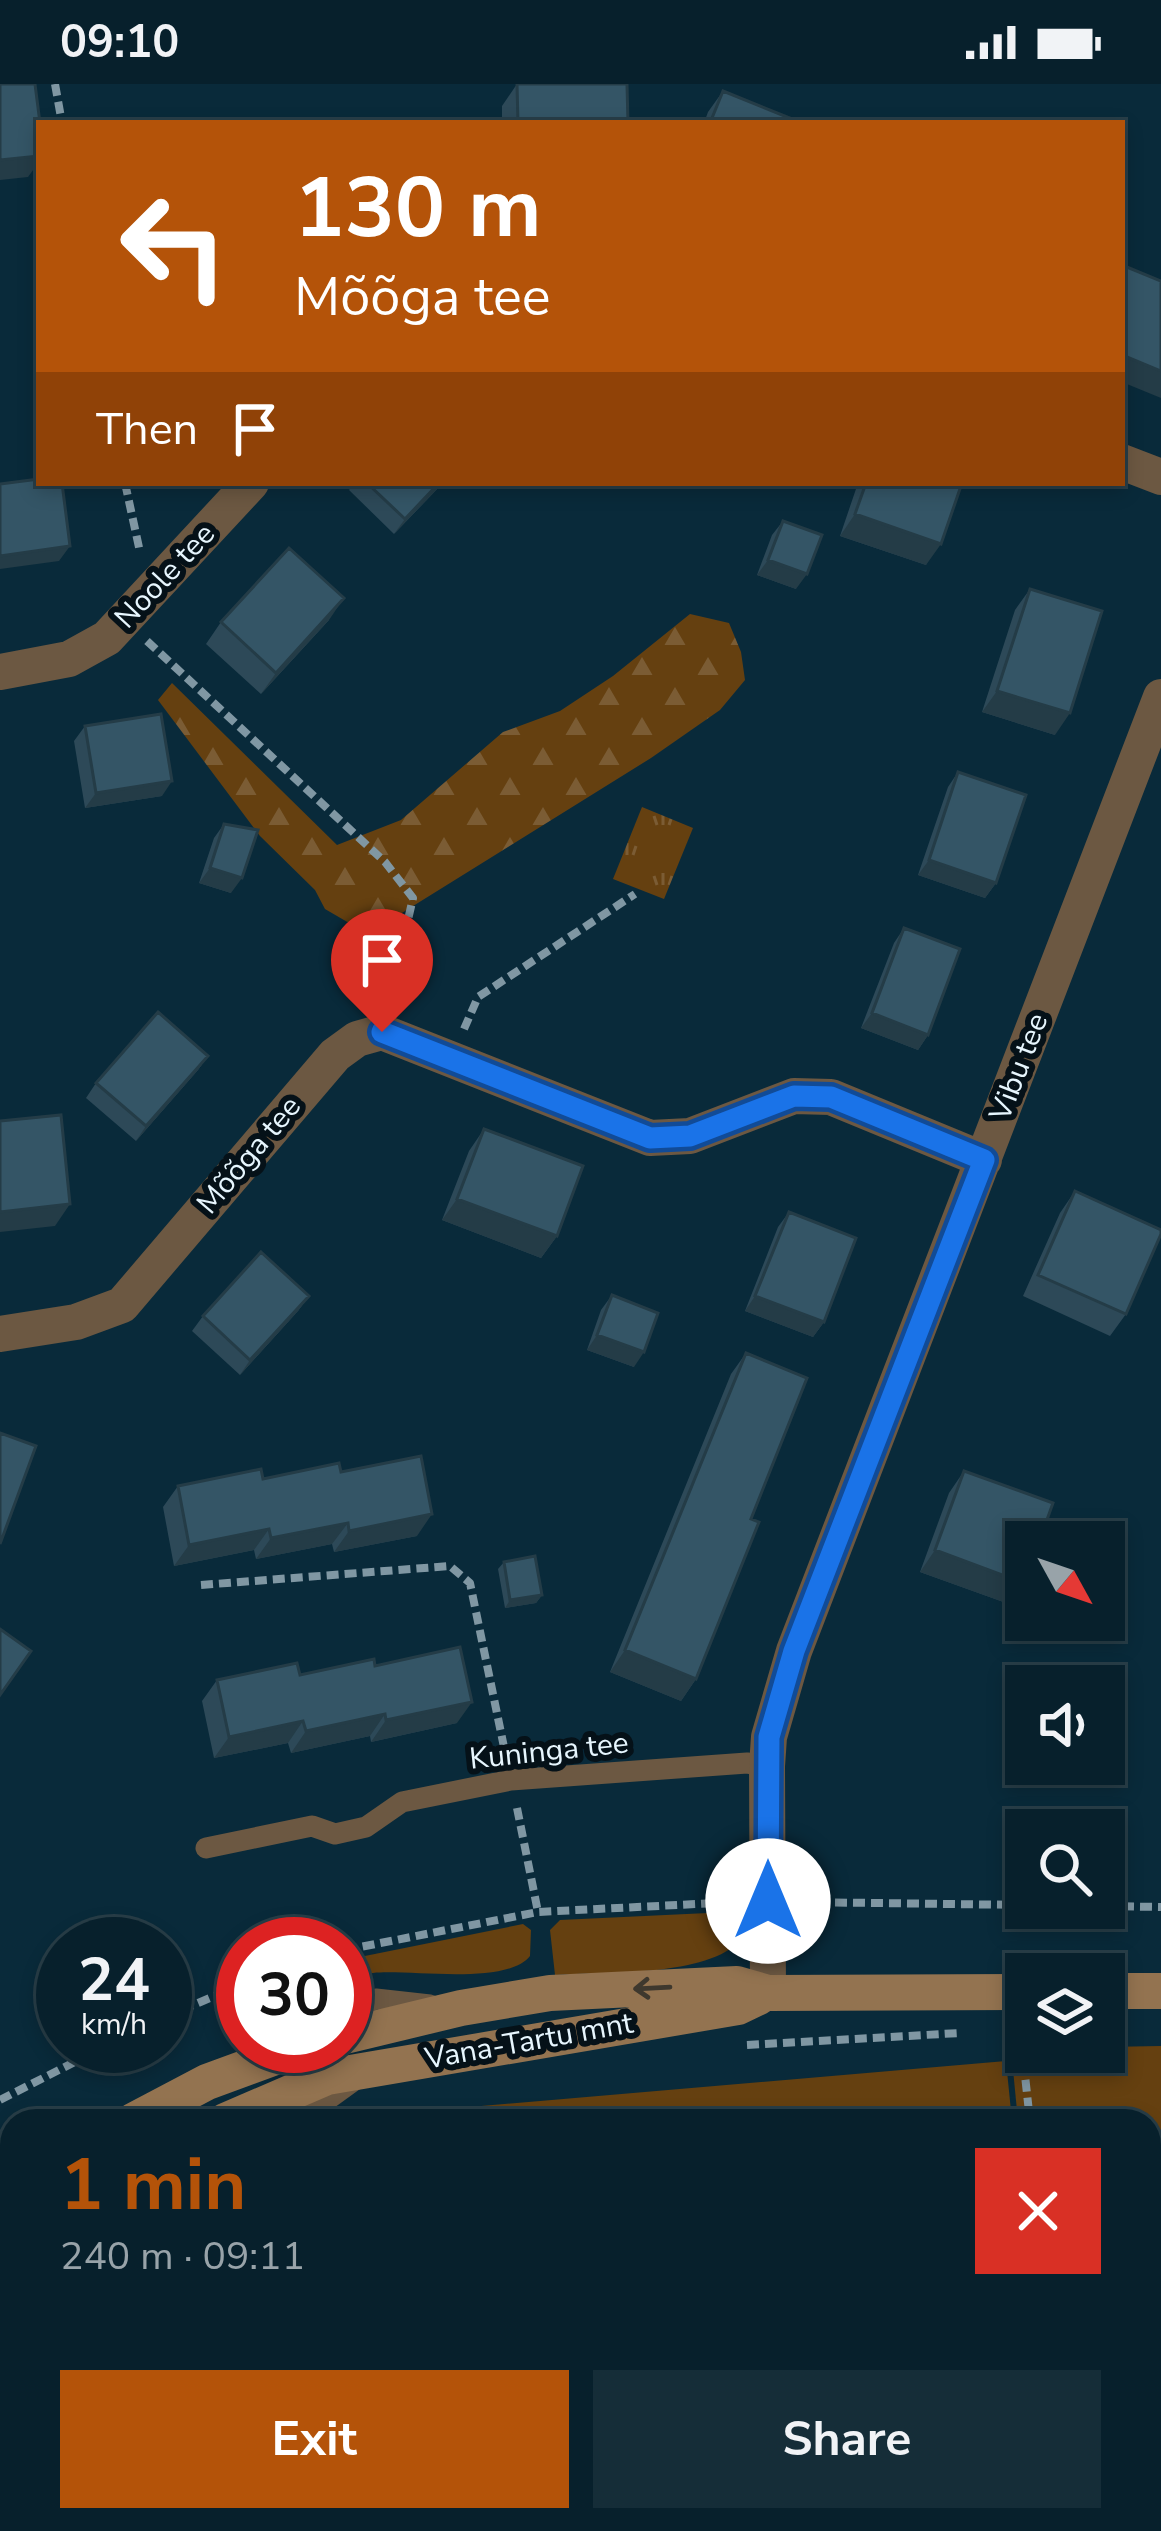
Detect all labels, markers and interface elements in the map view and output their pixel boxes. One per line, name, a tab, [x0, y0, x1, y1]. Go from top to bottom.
text: 09:10	[60, 12, 179, 73]
text: 130 m	[294, 151, 542, 266]
icon: left	[96, 168, 252, 324]
text: Mõõga tee	[294, 260, 550, 334]
icon: arrive	[222, 396, 288, 462]
text: Then	[96, 399, 198, 460]
street label: Noole tee	[106, 514, 224, 638]
pin	[331, 909, 433, 1032]
icon: arrive	[349, 927, 415, 993]
street label: Vibu tee	[979, 1007, 1058, 1128]
street label: Mõõga tee	[188, 1087, 310, 1223]
north arrow	[1005, 1521, 1125, 1641]
map controls	[1005, 1521, 1125, 2073]
button: sound	[1005, 1665, 1125, 1785]
street label: Kuninga tee	[467, 1722, 631, 1780]
button: search	[1005, 1809, 1125, 1929]
position arrow	[705, 1838, 831, 1964]
speed limit sign: 30	[216, 1917, 372, 2073]
text: 24	[78, 1939, 150, 2021]
button: layers	[1005, 1953, 1125, 2073]
one-way arrow	[633, 1977, 672, 2000]
street label: Vana-Tartu mnt	[421, 2002, 637, 2080]
text: km/h	[81, 2004, 147, 2045]
text: 1 min	[60, 2136, 246, 2234]
button: close	[975, 2148, 1101, 2274]
text: 240 m · 09:11	[60, 2230, 305, 2283]
button: Exit	[60, 2370, 569, 2508]
button: Share	[593, 2370, 1101, 2508]

